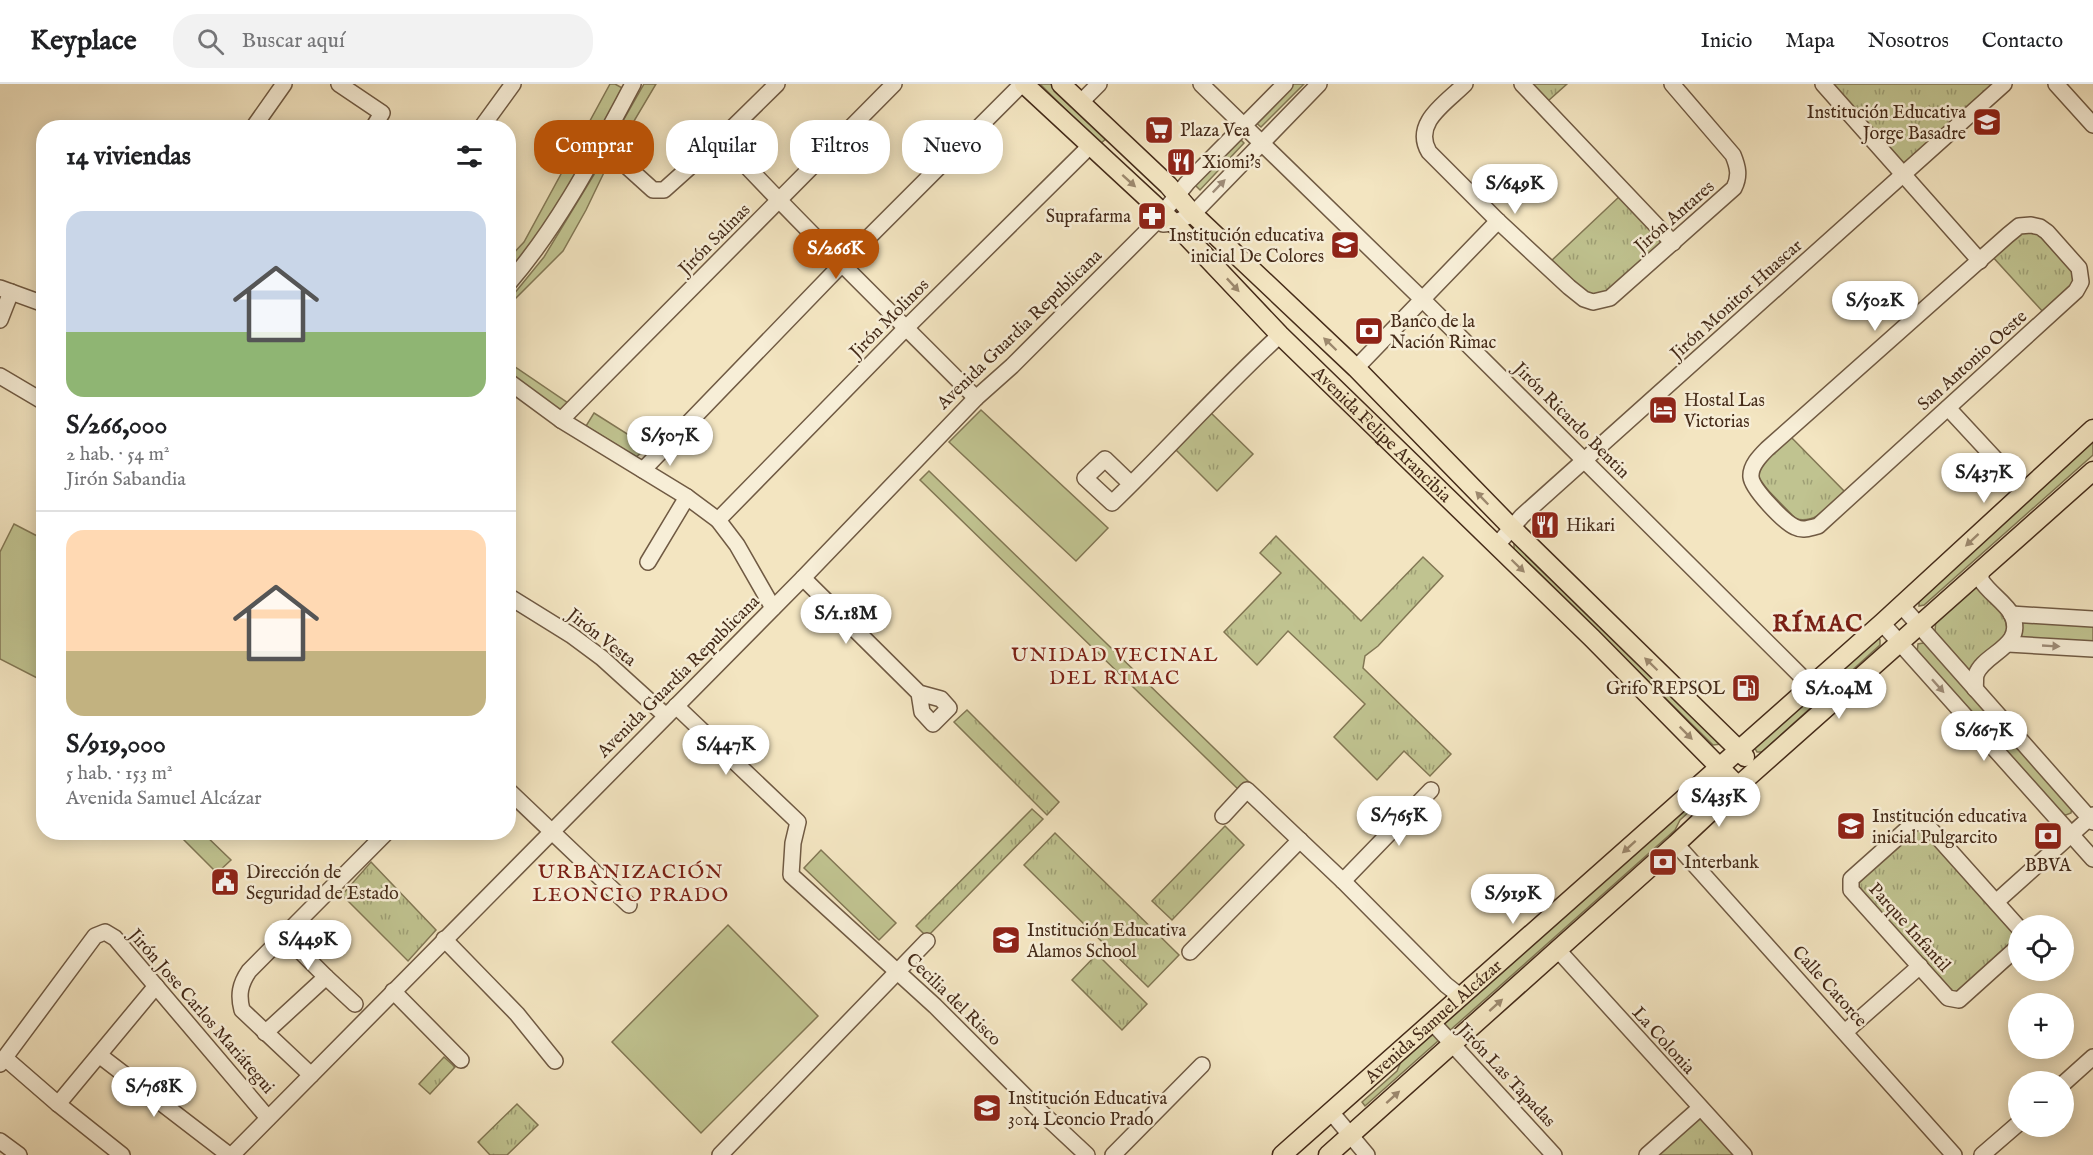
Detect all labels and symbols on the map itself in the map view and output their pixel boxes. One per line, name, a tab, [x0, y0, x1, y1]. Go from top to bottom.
place label: Institución Educativa Jorge Basadre	[1807, 102, 1966, 146]
school or university icon: Institución Educativa Jorge Basadre	[1971, 106, 2003, 138]
supermarket icon: Plaza Vea	[1143, 114, 1175, 146]
place label: Plaza Vea	[1180, 120, 1250, 143]
restaurant icon: Xiomi's	[1165, 146, 1197, 178]
place label: Xiomi's	[1202, 152, 1261, 175]
pin: S/649K	[1466, 164, 1564, 215]
one-way arrow	[1121, 174, 1136, 188]
street label: Jirón Antares	[1629, 176, 1720, 259]
one-way arrow	[1212, 179, 1226, 194]
street label: Jirón Salinas	[673, 199, 756, 282]
pharmacy icon: Suprafarma	[1136, 200, 1168, 232]
place label: Suprafarma	[1046, 206, 1131, 229]
place label: Institución educativa inicial De Colores	[1169, 225, 1324, 269]
pin: S/266K	[787, 229, 885, 280]
school or university icon: Institución educativa inicial De Colores	[1329, 229, 1361, 261]
street label: Jirón Monitor Huascar	[1665, 235, 1808, 367]
street label: Avenida Guardia Republicana	[932, 245, 1108, 416]
street label: Jirón Molinos	[844, 274, 935, 365]
one-way arrow	[1226, 277, 1240, 292]
pin: S/502K	[1826, 281, 1924, 332]
street label: San Antonio Oeste	[1913, 306, 2033, 416]
place label: Banco de la Nación Rimac	[1390, 311, 1497, 355]
bank icon: Banco de la Nación Rimac	[1353, 315, 1385, 347]
one-way arrow	[1323, 337, 1338, 351]
street label: Jirón Ricardo Bentin	[1506, 356, 1634, 485]
street label: Avenida Felipe Arancibia	[1306, 362, 1456, 508]
place label: Hostal Las Victorias	[1683, 390, 1765, 434]
hotel icon: Hostal Las Victorias	[1647, 394, 1679, 426]
pin: S/507K	[621, 416, 719, 467]
pin: S/437K	[1935, 453, 2033, 504]
one-way arrow	[1475, 490, 1489, 505]
restaurant icon: Hikari	[1529, 509, 1561, 541]
place label: Hikari	[1566, 515, 1615, 538]
one-way arrow	[1965, 532, 1979, 546]
one-way arrow	[1510, 559, 1525, 573]
street label: Avenida Guardia Republicana	[592, 591, 765, 764]
pin: S/1.18M	[791, 594, 901, 645]
street label: Jirón Vesta	[560, 603, 640, 672]
district label: RÍMAC	[1772, 609, 1864, 640]
one-way arrow	[2041, 642, 2060, 651]
district label: UNIDAD VECINAL DEL RIMAC	[1011, 643, 1219, 691]
one-way arrow	[1645, 657, 1659, 671]
pin: S/1.04M	[1784, 669, 1894, 720]
fuel station icon: Grifo REPSOL	[1730, 672, 1762, 704]
place label: Grifo REPSOL	[1606, 678, 1725, 701]
one-way arrow	[1932, 678, 1945, 694]
pin: S/667K	[1935, 711, 2033, 762]
pin: S/447K	[677, 725, 775, 776]
one-way arrow	[1679, 725, 1693, 739]
pin: S/435K	[1670, 777, 1768, 828]
pin: S/765K	[1350, 796, 1448, 847]
place label: Institución educativa inicial Pulgarcito	[1872, 806, 2027, 850]
school or university icon: Institución educativa inicial Pulgarcito	[1835, 810, 1867, 842]
bank icon: BBVA	[2032, 820, 2064, 852]
one-way arrow	[1622, 840, 1637, 853]
bank icon: Interbank	[1647, 846, 1679, 878]
place label: Interbank	[1684, 852, 1759, 875]
place label: BBVA	[2025, 855, 2072, 878]
district label: URBANIZACIÓN LEONCIO PRADO	[532, 860, 730, 908]
place label: Dirección de Seguridad de Estado	[246, 862, 399, 906]
public building icon: Dirección de Seguridad de Estado	[209, 866, 241, 898]
pin: S/919K	[1464, 874, 1562, 925]
street label: Parque Infantil	[1863, 879, 1955, 977]
pin: S/449K	[259, 920, 357, 971]
place label: Institución Educativa Alamos School	[1026, 920, 1186, 964]
street label: Jirón Jose Carlos Mariátegui	[122, 923, 279, 1099]
school or university icon: Institución Educativa Alamos School	[990, 924, 1022, 956]
street label: Calle Catorce	[1786, 942, 1871, 1032]
street label: Cecilia del Risco	[900, 949, 1006, 1052]
street label: Avenida Samuel Alcázar	[1360, 955, 1508, 1090]
one-way arrow	[1488, 998, 1502, 1012]
street label: La Colonia	[1626, 1002, 1700, 1080]
street label: Jirón Las Tapadas	[1451, 1018, 1560, 1133]
pin: S/768K	[105, 1067, 203, 1118]
place label: Institución Educativa 3014 Leoncio Prado	[1008, 1088, 1167, 1132]
one-way arrow	[1386, 1090, 1401, 1104]
school or university icon: Institución Educativa 3014 Leoncio Prado	[971, 1092, 1003, 1124]

